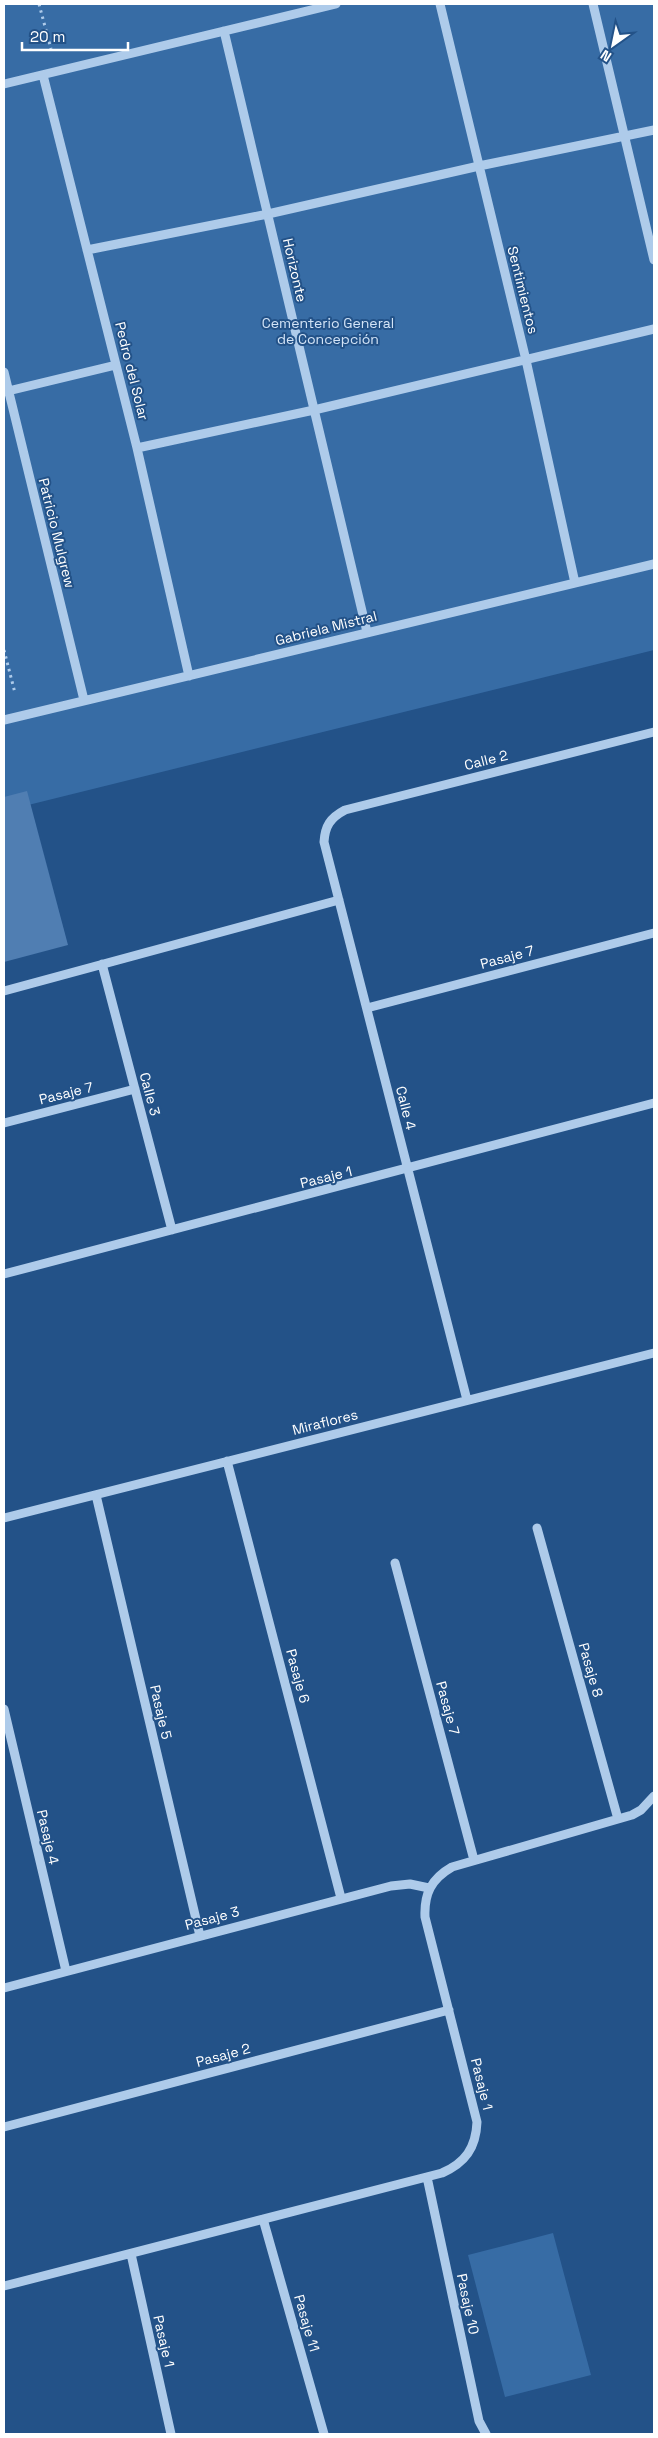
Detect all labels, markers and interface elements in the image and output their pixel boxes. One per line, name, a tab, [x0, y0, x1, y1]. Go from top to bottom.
scale bar	[22, 20, 129, 52]
north arrow	[588, 20, 638, 70]
text: 20 m	[30, 27, 65, 46]
text: N	[597, 46, 615, 66]
street label: Horizonte	[279, 236, 311, 304]
street label: Sentimientos	[503, 244, 543, 336]
park label: Cementerio General de Concepción	[262, 314, 394, 348]
street label: Pedro del Solar	[111, 320, 153, 422]
street label: Patricio Mulgrew	[35, 476, 79, 590]
street label: Gabriela Mistral	[273, 607, 379, 649]
street label: Calle 2	[462, 746, 510, 774]
street label: Pasaje 7	[478, 941, 536, 973]
street label: Calle 3	[136, 1070, 164, 1118]
street label: Pasaje 7	[37, 1078, 95, 1108]
street label: Calle 4	[392, 1084, 420, 1132]
street label: Pasaje 1	[298, 1162, 354, 1192]
street label: Miraflores	[290, 1405, 360, 1439]
street label: Pasaje 8	[575, 1641, 607, 1700]
street label: Pasaje 6	[282, 1647, 314, 1705]
street label: Pasaje 7	[432, 1679, 464, 1737]
street label: Pasaje 5	[146, 1683, 176, 1741]
street label: Pasaje 4	[33, 1808, 63, 1866]
street label: Pasaje 3	[183, 1902, 241, 1934]
street label: Pasaje 2	[194, 2039, 252, 2071]
street label: Pasaje 1	[467, 2056, 497, 2112]
street label: Pasaje 10	[453, 2272, 483, 2336]
street label: Pasaje 11	[290, 2292, 324, 2354]
street label: Pasaje 1	[149, 2313, 179, 2369]

